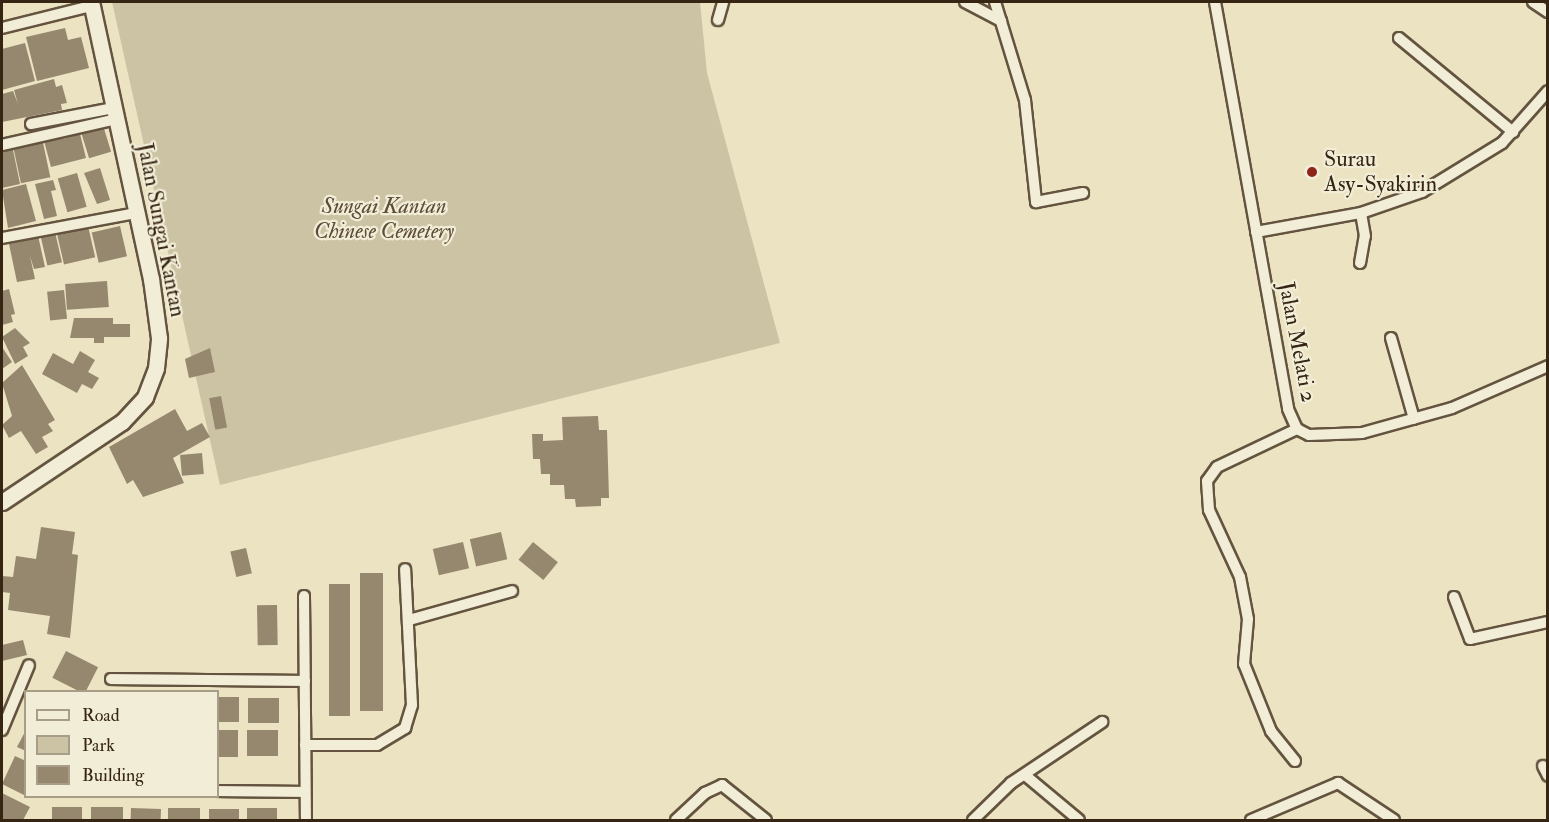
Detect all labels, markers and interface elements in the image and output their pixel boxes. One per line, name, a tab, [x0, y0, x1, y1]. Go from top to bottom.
street label: Jalan Sungai Kantan	[131, 141, 191, 319]
place label: Surau Asy-Syakirin	[1324, 146, 1437, 198]
marker: Surau Asy-Syakirin	[1305, 165, 1319, 179]
park label: Sungai Kantan Chinese Cemetery	[314, 193, 454, 244]
street label: Jalan Melati 2	[1272, 280, 1322, 404]
legend	[24, 690, 219, 798]
text: Road	[82, 704, 120, 727]
text: Park	[82, 734, 115, 757]
text: Building	[82, 764, 144, 787]

